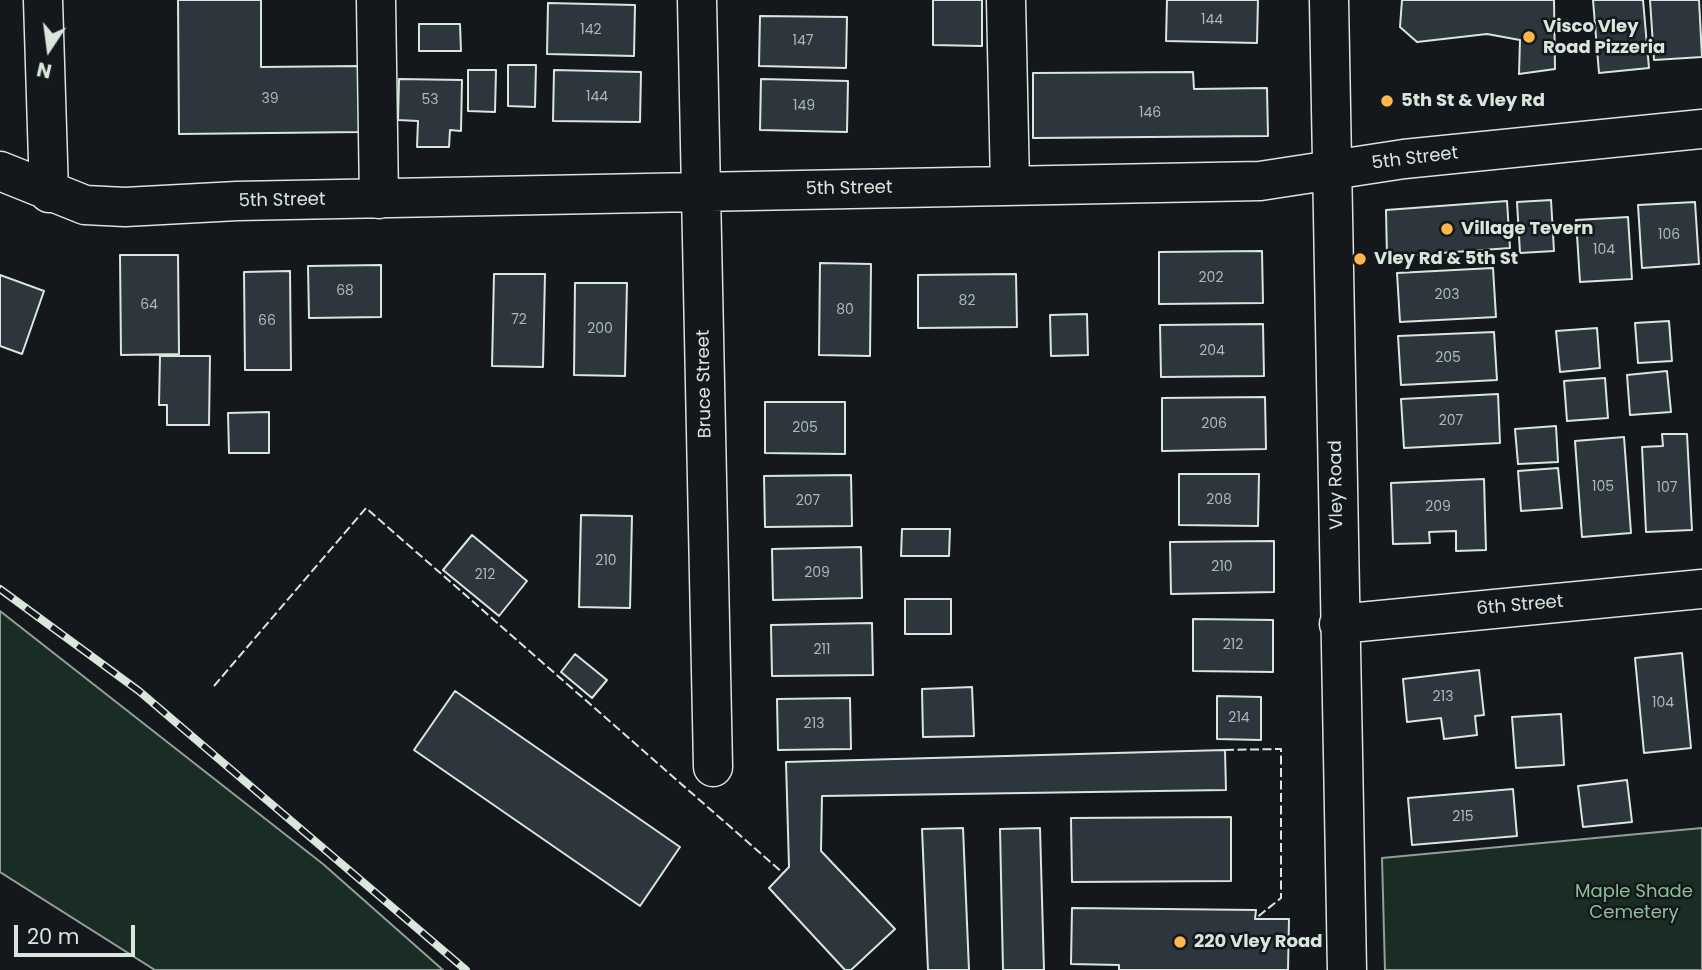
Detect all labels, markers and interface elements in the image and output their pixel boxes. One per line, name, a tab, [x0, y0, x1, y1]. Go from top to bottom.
house number: 144	[1201, 12, 1223, 28]
north arrow	[14, 14, 84, 84]
place label: Visco Vley Road Pizzeria	[1543, 16, 1665, 58]
house number: 142	[580, 22, 602, 38]
marker: Visco Vley Road Pizzeria	[1521, 29, 1537, 45]
house number: 147	[793, 33, 813, 49]
text: N	[34, 55, 54, 85]
house number: 144	[586, 89, 608, 105]
place label: 5th St & Vley Rd	[1401, 90, 1545, 112]
house number: 39	[261, 91, 279, 107]
house number: 53	[421, 92, 439, 108]
marker: 5th St & Vley Rd	[1379, 93, 1395, 109]
house number: 149	[793, 98, 815, 114]
house number: 146	[1139, 105, 1161, 121]
street label: 5th Street	[1371, 143, 1459, 175]
street label: 5th Street	[805, 177, 893, 201]
street label: 5th Street	[238, 189, 326, 213]
place label: Village Tevern	[1461, 218, 1593, 240]
marker: Village Tevern	[1439, 221, 1455, 237]
house number: 106	[1658, 227, 1680, 243]
house number: 104	[1593, 242, 1615, 258]
place label: Vley Rd & 5th St	[1374, 248, 1518, 270]
marker: Vley Rd & 5th St	[1352, 251, 1368, 267]
house number: 202	[1199, 270, 1223, 286]
house number: 68	[336, 283, 354, 299]
house number: 203	[1434, 287, 1460, 303]
house number: 82	[959, 293, 975, 309]
house number: 64	[140, 297, 158, 313]
house number: 80	[836, 302, 854, 318]
house number: 72	[511, 312, 527, 328]
house number: 66	[258, 313, 276, 329]
house number: 200	[587, 321, 613, 337]
street label: Bruce Street	[693, 329, 717, 439]
house number: 204	[1199, 343, 1225, 359]
house number: 205	[1435, 350, 1461, 366]
house number: 207	[1439, 413, 1463, 429]
house number: 206	[1201, 416, 1227, 432]
house number: 205	[792, 420, 818, 436]
street label: Vley Road	[1325, 440, 1349, 530]
house number: 105	[1592, 479, 1614, 495]
house number: 107	[1657, 480, 1677, 496]
house number: 208	[1206, 492, 1232, 508]
house number: 207	[796, 493, 820, 509]
house number: 209	[1425, 499, 1451, 515]
house number: 210	[595, 553, 617, 569]
house number: 210	[1211, 559, 1233, 575]
house number: 209	[804, 565, 830, 581]
house number: 212	[475, 567, 495, 583]
street label: 6th Street	[1476, 591, 1564, 621]
house number: 212	[1223, 637, 1243, 653]
house number: 211	[813, 642, 831, 658]
house number: 213	[1433, 689, 1453, 705]
house number: 104	[1652, 695, 1674, 711]
house number: 214	[1228, 710, 1250, 726]
house number: 213	[804, 716, 824, 732]
house number: 215	[1452, 809, 1474, 825]
park label: Maple Shade Cemetery	[1575, 881, 1693, 924]
scale bar	[18, 911, 138, 955]
text: 20 m	[27, 922, 80, 951]
place label: 220 Vley Road	[1194, 931, 1322, 953]
marker: 220 Vley Road	[1172, 934, 1188, 950]

